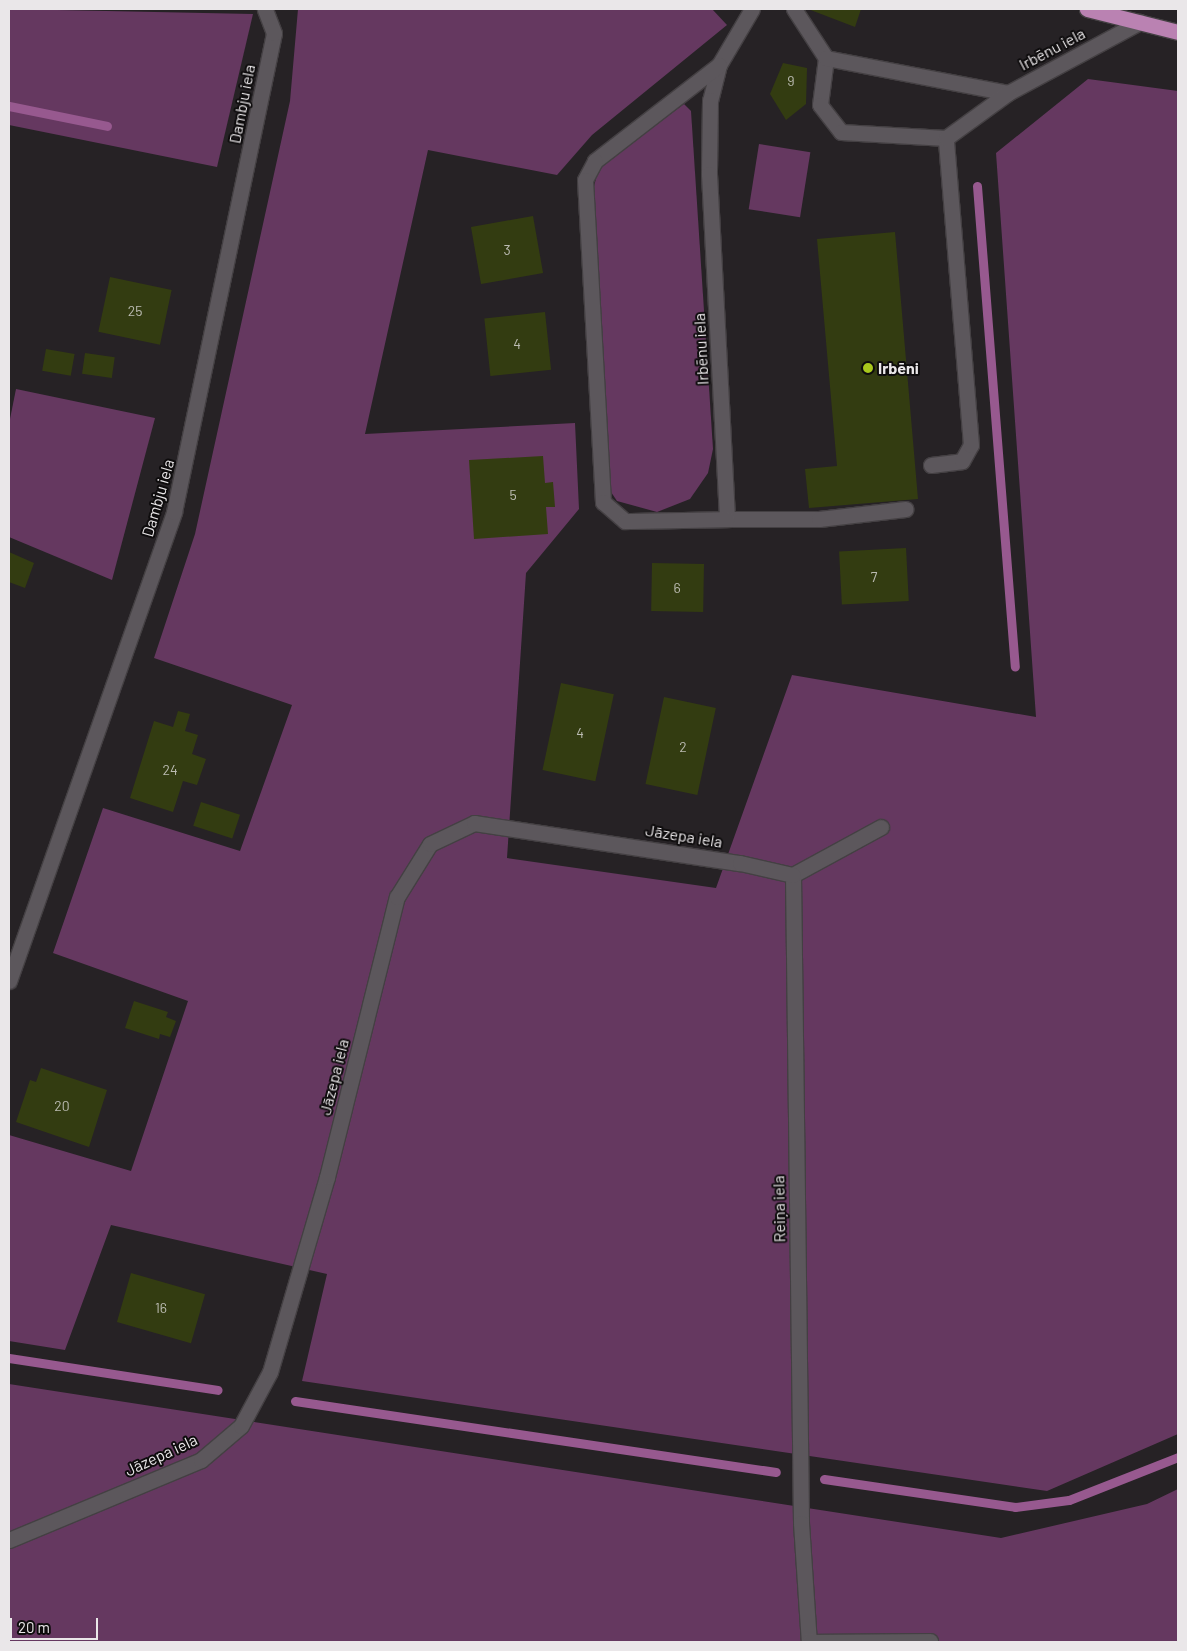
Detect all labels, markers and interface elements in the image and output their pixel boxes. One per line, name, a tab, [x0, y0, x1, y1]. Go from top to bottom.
street label: Irbēnu iela	[1016, 24, 1088, 74]
street label: Dambju iela	[225, 63, 259, 145]
house number: 9	[787, 73, 795, 89]
house number: 3	[503, 242, 511, 258]
house number: 25	[128, 303, 142, 319]
street label: Irbēnu iela	[690, 313, 712, 385]
house number: 4	[513, 336, 521, 352]
place label: Irbēni	[878, 358, 919, 378]
marker: Irbēni	[862, 362, 874, 374]
street label: Dambju iela	[138, 457, 178, 539]
house number: 5	[509, 487, 517, 503]
house number: 7	[871, 569, 877, 585]
house number: 6	[673, 580, 681, 596]
house number: 4	[576, 725, 584, 741]
house number: 2	[679, 739, 687, 755]
house number: 24	[162, 762, 178, 778]
street label: Jāzepa iela	[644, 820, 724, 852]
street label: Jāzepa iela	[315, 1037, 353, 1117]
house number: 20	[54, 1098, 70, 1114]
street label: Reiņa iela	[769, 1175, 789, 1243]
house number: 16	[155, 1300, 167, 1316]
street label: Jāzepa iela	[122, 1430, 200, 1480]
scale bar	[12, 1608, 100, 1640]
text: 20 m	[18, 1618, 50, 1636]

